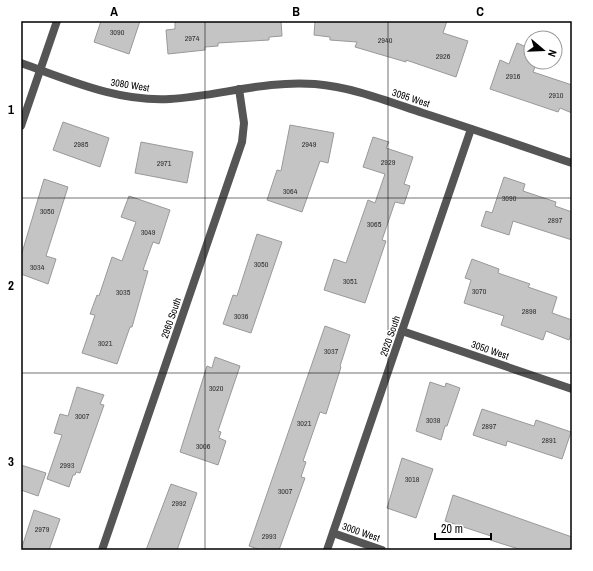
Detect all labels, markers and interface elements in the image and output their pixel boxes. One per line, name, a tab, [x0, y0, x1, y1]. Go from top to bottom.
text: A	[110, 3, 118, 20]
text: B	[292, 3, 300, 20]
text: C	[476, 3, 484, 20]
house number: 3090	[110, 27, 125, 37]
north arrow	[523, 30, 563, 70]
house number: 2974	[185, 33, 200, 43]
house number: 2940	[378, 35, 393, 45]
text: N	[545, 48, 560, 59]
house number: 2926	[436, 51, 451, 61]
house number: 2916	[506, 71, 521, 81]
street label: 3080 West	[110, 76, 151, 95]
street label: 3095 West	[390, 86, 432, 110]
house number: 2910	[549, 90, 564, 100]
text: 1	[8, 101, 14, 118]
house number: 2985	[74, 139, 89, 149]
house number: 2949	[302, 139, 317, 149]
house number: 2929	[381, 157, 396, 167]
house number: 2971	[157, 158, 172, 168]
house number: 3064	[283, 186, 298, 196]
house number: 3090	[502, 193, 517, 203]
house number: 3050	[40, 206, 55, 216]
house number: 2897	[548, 215, 563, 225]
house number: 3065	[367, 219, 382, 229]
house number: 3049	[141, 227, 156, 237]
house number: 3050	[254, 259, 269, 269]
house number: 3034	[30, 262, 45, 272]
house number: 3051	[343, 276, 358, 286]
text: 2	[8, 277, 14, 294]
house number: 3070	[472, 286, 487, 296]
house number: 3035	[116, 287, 131, 297]
street label: 2960 South	[158, 296, 184, 340]
house number: 2898	[522, 306, 537, 316]
house number: 3036	[234, 311, 249, 321]
street label: 2920 South	[377, 314, 403, 358]
street label: 3050 West	[469, 337, 511, 363]
house number: 3021	[98, 338, 113, 348]
house number: 3037	[324, 346, 339, 356]
house number: 3020	[209, 383, 224, 393]
house number: 3007	[75, 411, 90, 421]
house number: 3038	[426, 415, 441, 425]
house number: 3021	[297, 418, 312, 428]
house number: 2897	[482, 421, 497, 431]
house number: 2891	[542, 435, 557, 445]
house number: 3006	[196, 441, 211, 451]
text: 3	[8, 453, 14, 470]
house number: 2993	[60, 460, 75, 470]
house number: 3018	[405, 474, 420, 484]
house number: 3007	[278, 486, 293, 496]
house number: 2992	[172, 498, 187, 508]
scale bar	[435, 515, 491, 541]
street label: 3000 West	[340, 519, 382, 545]
text: 20 m	[441, 521, 463, 537]
house number: 2979	[35, 524, 50, 534]
house number: 2993	[262, 531, 277, 541]

